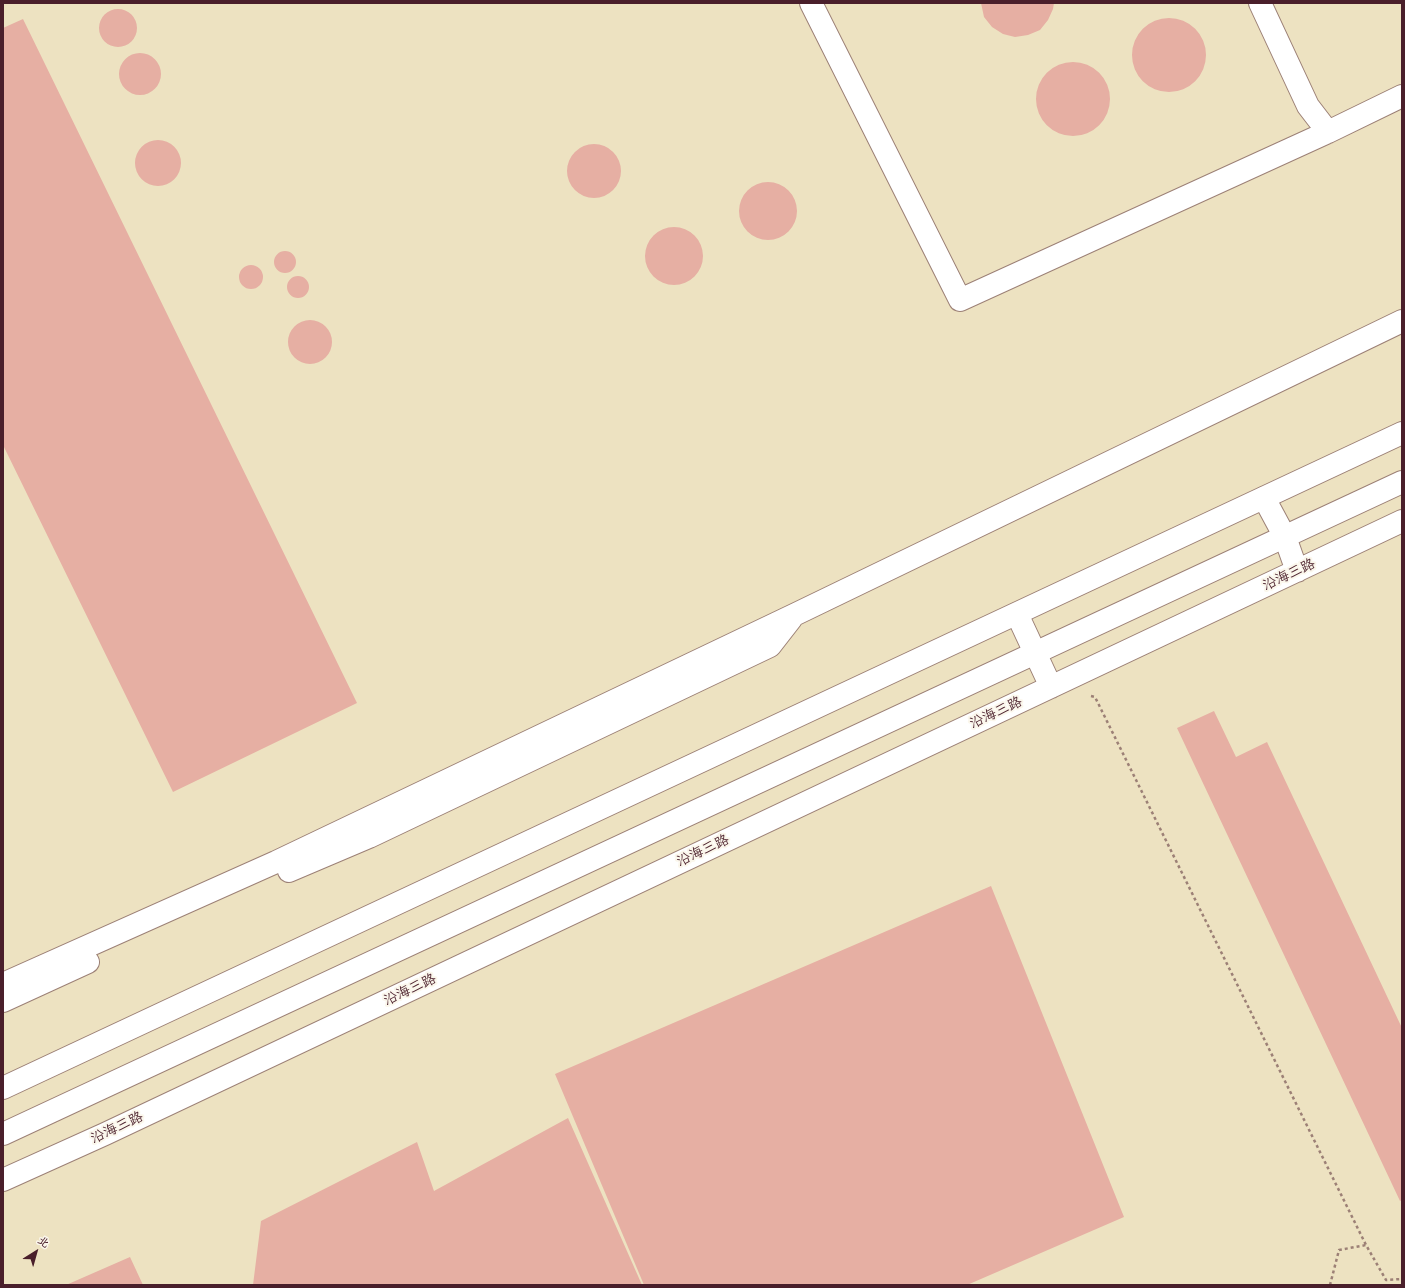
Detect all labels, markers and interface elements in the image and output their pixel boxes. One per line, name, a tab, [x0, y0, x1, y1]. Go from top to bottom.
street label: 沿海三路	[1260, 556, 1318, 594]
street label: 沿海三路	[967, 694, 1025, 732]
street label: 沿海三路	[674, 832, 732, 870]
street label: 沿海三路	[381, 971, 439, 1009]
street label: 沿海三路	[88, 1109, 146, 1147]
north arrow	[16, 1232, 56, 1272]
text: 北	[35, 1233, 52, 1251]

